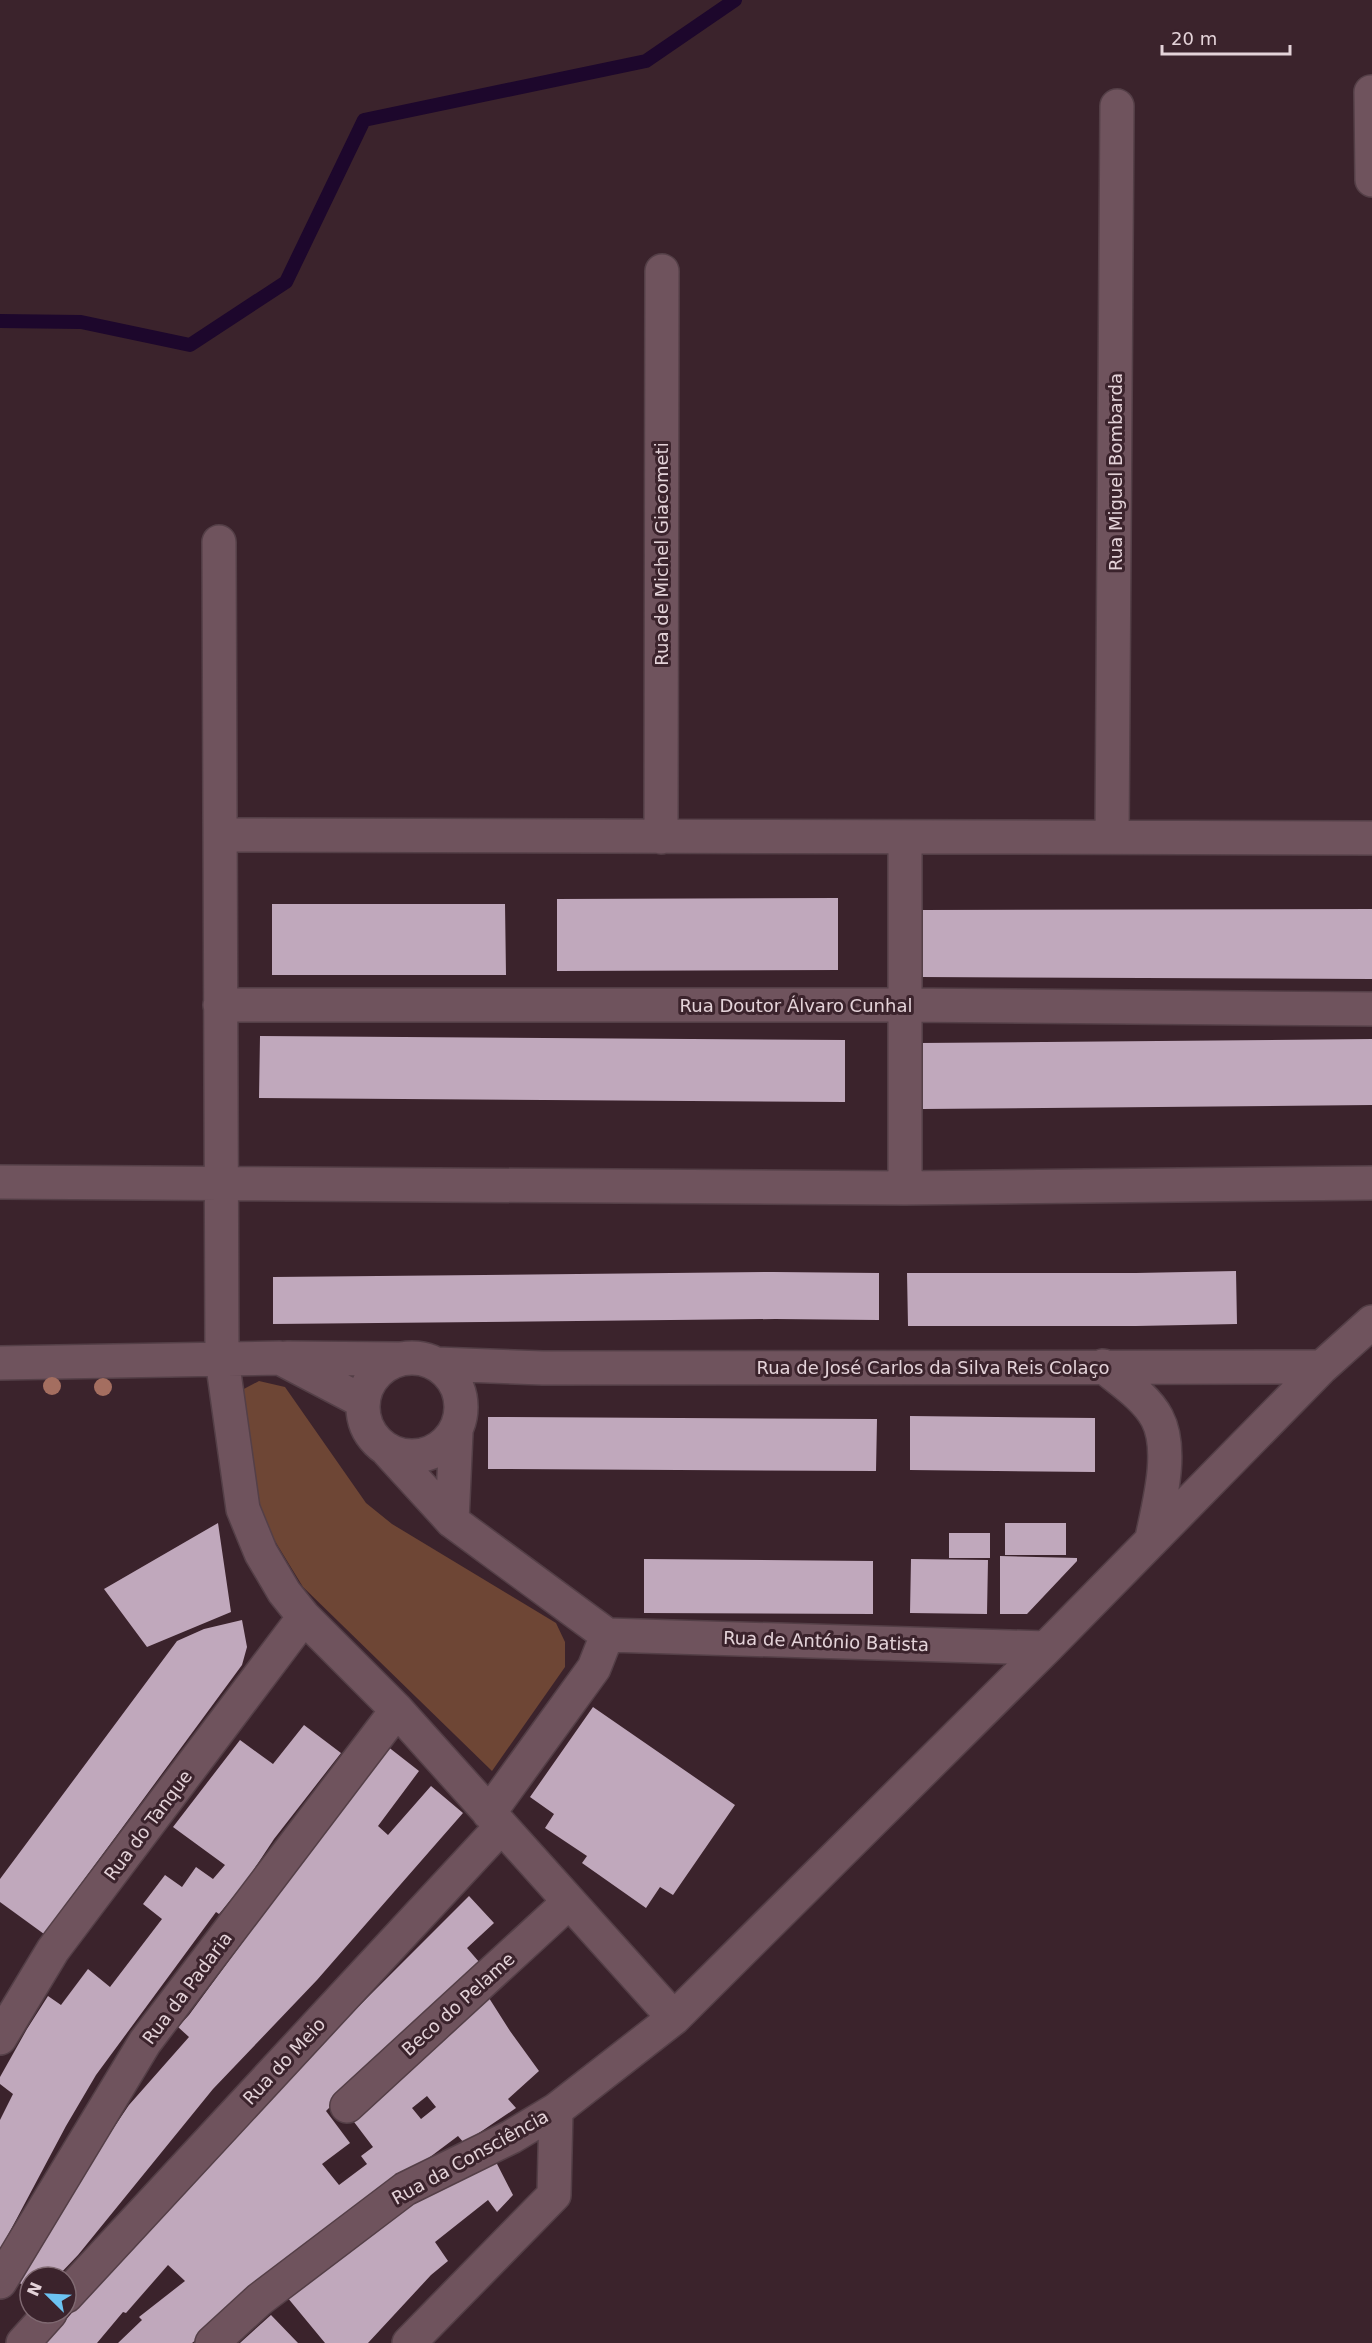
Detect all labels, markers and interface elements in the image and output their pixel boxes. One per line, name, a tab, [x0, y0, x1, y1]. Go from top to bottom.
scale bar	[1162, 18, 1290, 56]
text: 20 m	[1171, 28, 1217, 49]
street label: Rua Miguel Bombarda	[1105, 373, 1126, 571]
street label: Rua de Michel Giacometi	[651, 442, 672, 666]
street label: Rua Doutor Álvaro Cunhal	[680, 995, 912, 1016]
street label: Rua de José Carlos da Silva Reis Colaço	[756, 1357, 1110, 1378]
street label: Rua de António Batista	[723, 1627, 929, 1655]
street label: Rua do Tanque	[100, 1766, 196, 1884]
street label: Rua da Padaria	[138, 1928, 236, 2048]
street label: Beco do Pelame	[397, 1948, 519, 2060]
street label: Rua do Meio	[239, 2013, 329, 2109]
street label: Rua da Consciência	[388, 2105, 552, 2209]
north arrow	[18, 2265, 78, 2325]
text: N	[23, 2279, 46, 2299]

